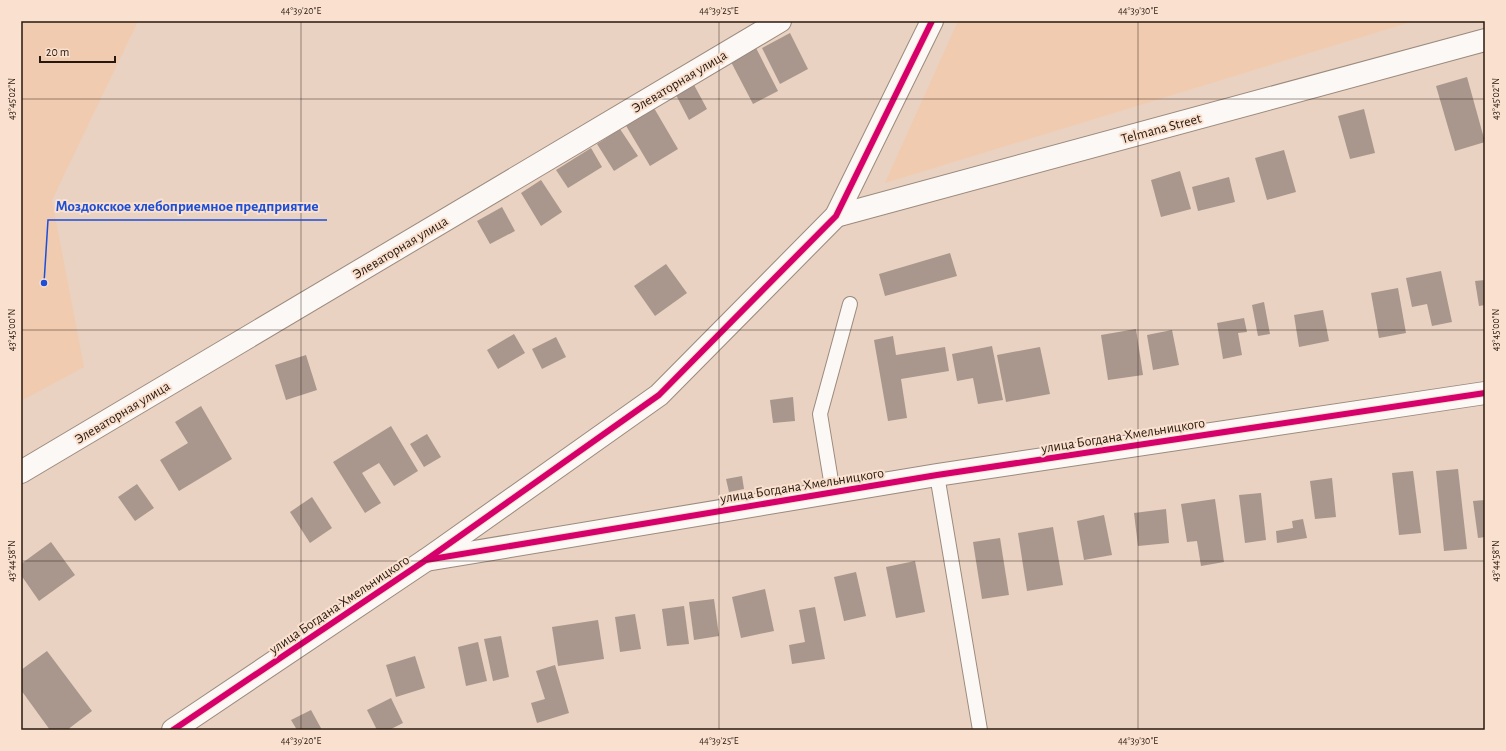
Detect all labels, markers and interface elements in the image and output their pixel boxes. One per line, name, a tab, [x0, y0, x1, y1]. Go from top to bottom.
text: 44°39'20"E	[281, 6, 321, 16]
text: 44°39'25"E	[699, 6, 739, 16]
text: 44°39'30"E	[1118, 6, 1158, 16]
scale bar	[40, 38, 115, 64]
text: 20 m	[46, 46, 69, 58]
street label: Элеваторная улица	[630, 48, 730, 116]
text: 43°45'02"N	[7, 78, 17, 120]
text: 43°45'02"N	[1491, 78, 1501, 120]
street label: Telmana Street	[1120, 111, 1203, 146]
callout: Моздокское хлебоприемное предприятие	[48, 193, 327, 220]
text: Моздокское хлебоприемное предприятие	[55, 199, 319, 214]
street label: Элеваторная улица	[351, 214, 451, 282]
text: 43°45'00"N	[7, 309, 17, 351]
text: 43°45'00"N	[1491, 309, 1501, 351]
street label: Элеваторная улица	[73, 379, 173, 447]
street label: улица Богдана Хмельницкого	[1039, 416, 1206, 456]
street label: улица Богдана Хмельницкого	[718, 466, 885, 506]
text: 43°44'58"N	[7, 540, 17, 582]
text: 43°44'58"N	[1491, 540, 1501, 582]
street label: улица Богдана Хмельницкого	[266, 553, 412, 657]
text: 44°39'20"E	[281, 736, 321, 746]
text: 44°39'25"E	[699, 736, 739, 746]
text: 44°39'30"E	[1118, 736, 1158, 746]

